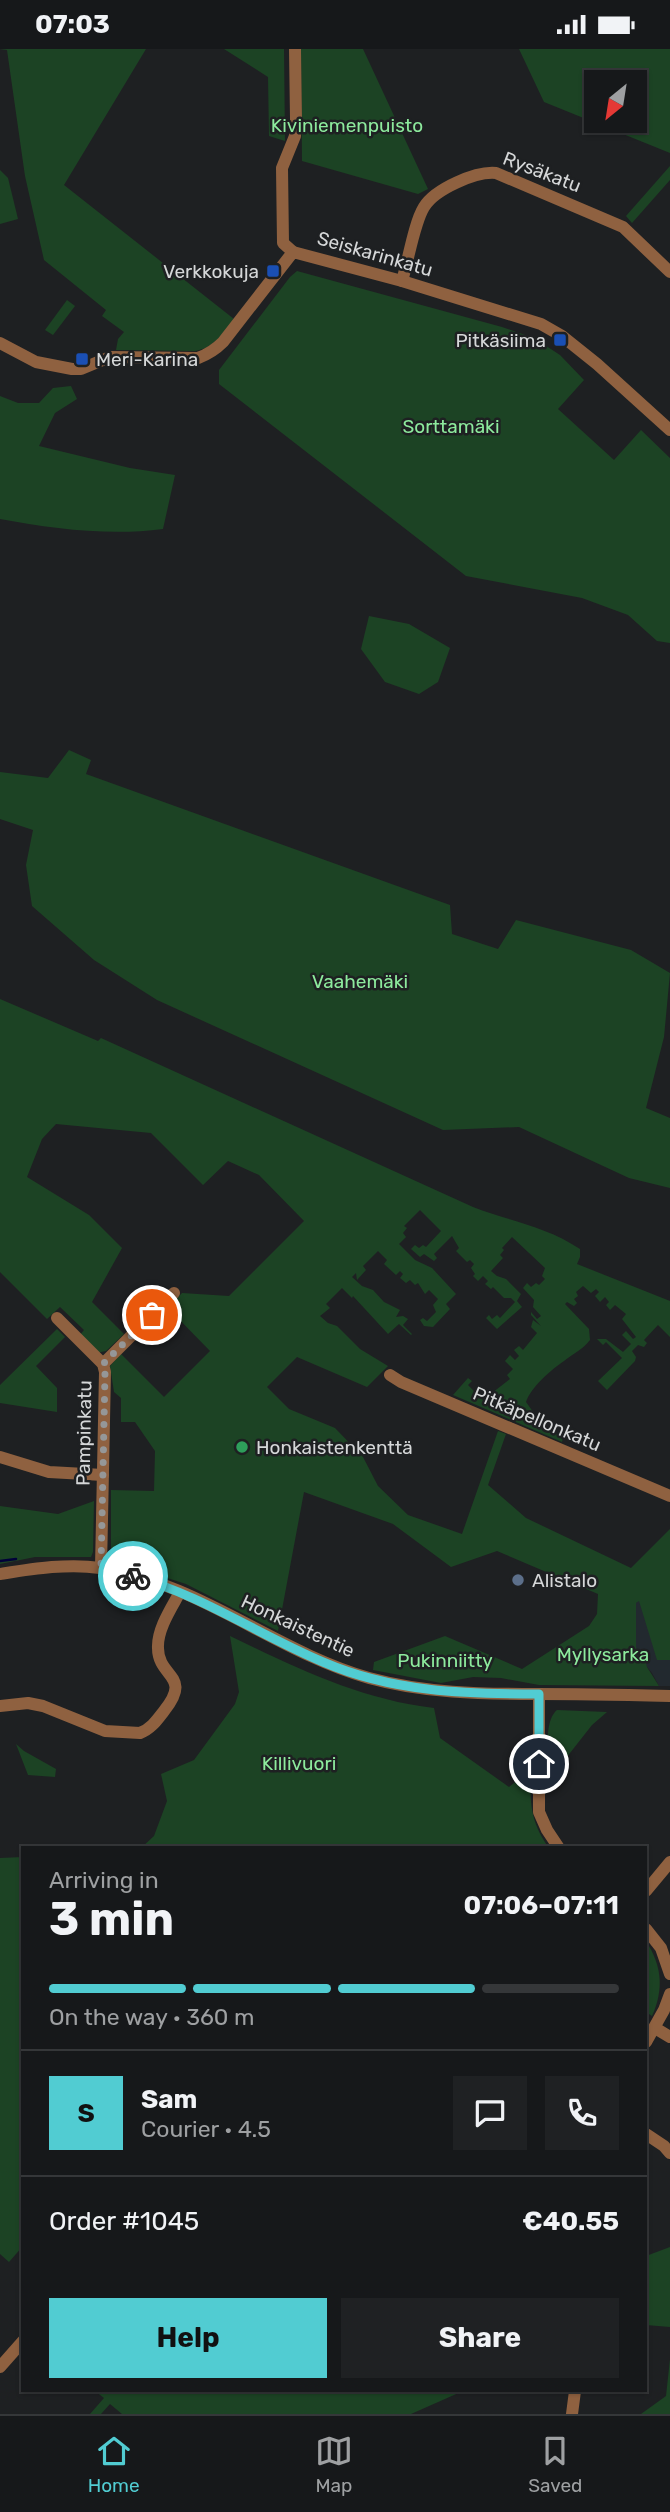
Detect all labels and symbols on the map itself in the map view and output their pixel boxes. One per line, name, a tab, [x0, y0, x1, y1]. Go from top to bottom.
north arrow	[584, 70, 648, 133]
park label: Kiviniemenpuisto	[271, 114, 423, 137]
street label: Rysäkatu	[500, 147, 584, 197]
street label: Seiskarinkatu	[315, 227, 435, 281]
place label: Verkkokuja	[163, 260, 259, 283]
marker: Verkkokuja	[265, 263, 281, 279]
place label: Pitkäsiima	[455, 329, 546, 352]
marker: Pitkäsiima	[552, 332, 568, 348]
place label: Meri-Karina	[96, 348, 198, 371]
marker: Meri-Karina	[74, 351, 90, 367]
park label: Sorttamäki	[402, 415, 500, 438]
park label: Vaahemäki	[312, 970, 408, 993]
pin	[122, 1285, 182, 1345]
street label: Pampinkatu	[72, 1380, 96, 1486]
street label: Pitkäpellonkatu	[470, 1382, 604, 1456]
place label: Honkaistenkenttä	[256, 1436, 413, 1459]
marker: Honkaistenkenttä	[234, 1439, 250, 1455]
courier	[98, 1541, 168, 1611]
place label: Alistalo	[532, 1569, 597, 1592]
marker: Alistalo	[510, 1572, 526, 1588]
street label: Honkaistentie	[238, 1590, 358, 1662]
park label: Myllysarka	[557, 1643, 649, 1666]
park label: Pukinniitty	[397, 1649, 493, 1672]
pin	[509, 1734, 569, 1794]
park label: Killivuori	[262, 1752, 336, 1775]

